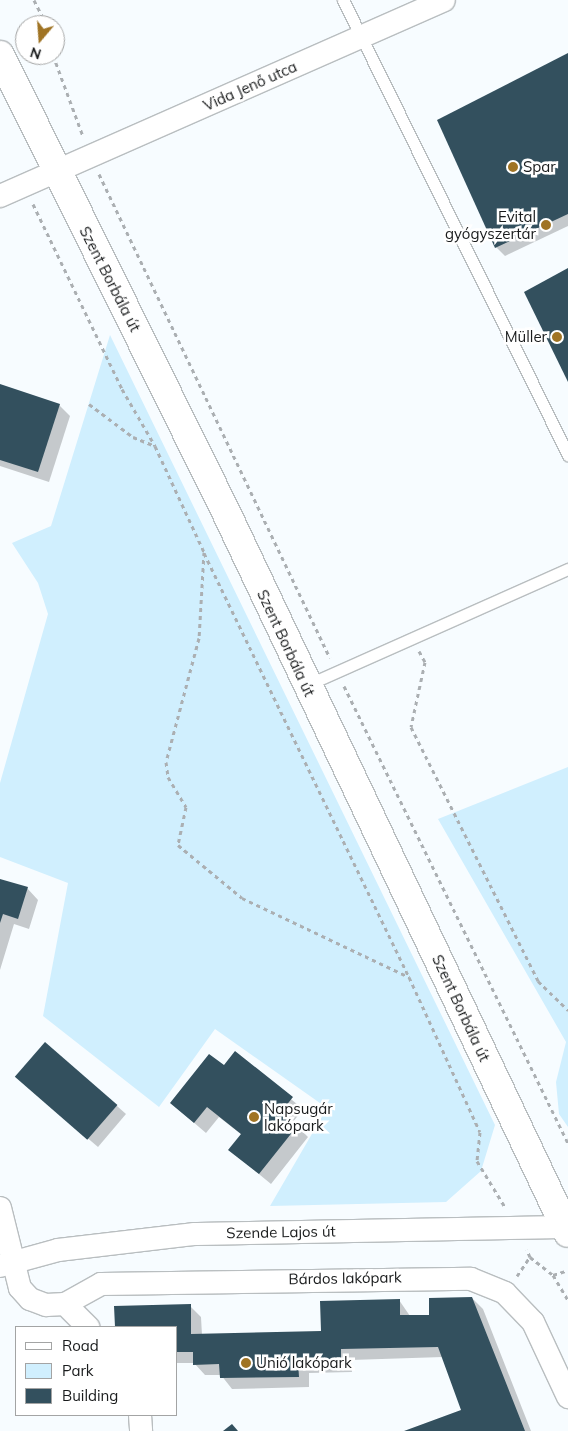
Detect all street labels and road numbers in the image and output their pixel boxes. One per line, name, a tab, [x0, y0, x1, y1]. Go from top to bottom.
street label: Vida Jenő utca	[200, 57, 300, 115]
street label: Szent Borbála út	[76, 223, 144, 335]
street label: Szent Borbála út	[253, 587, 319, 699]
street label: Szent Borbála út	[428, 952, 494, 1064]
street label: Szende Lajos út	[226, 1222, 336, 1242]
street label: Bárdos lakópark	[288, 1268, 402, 1288]

